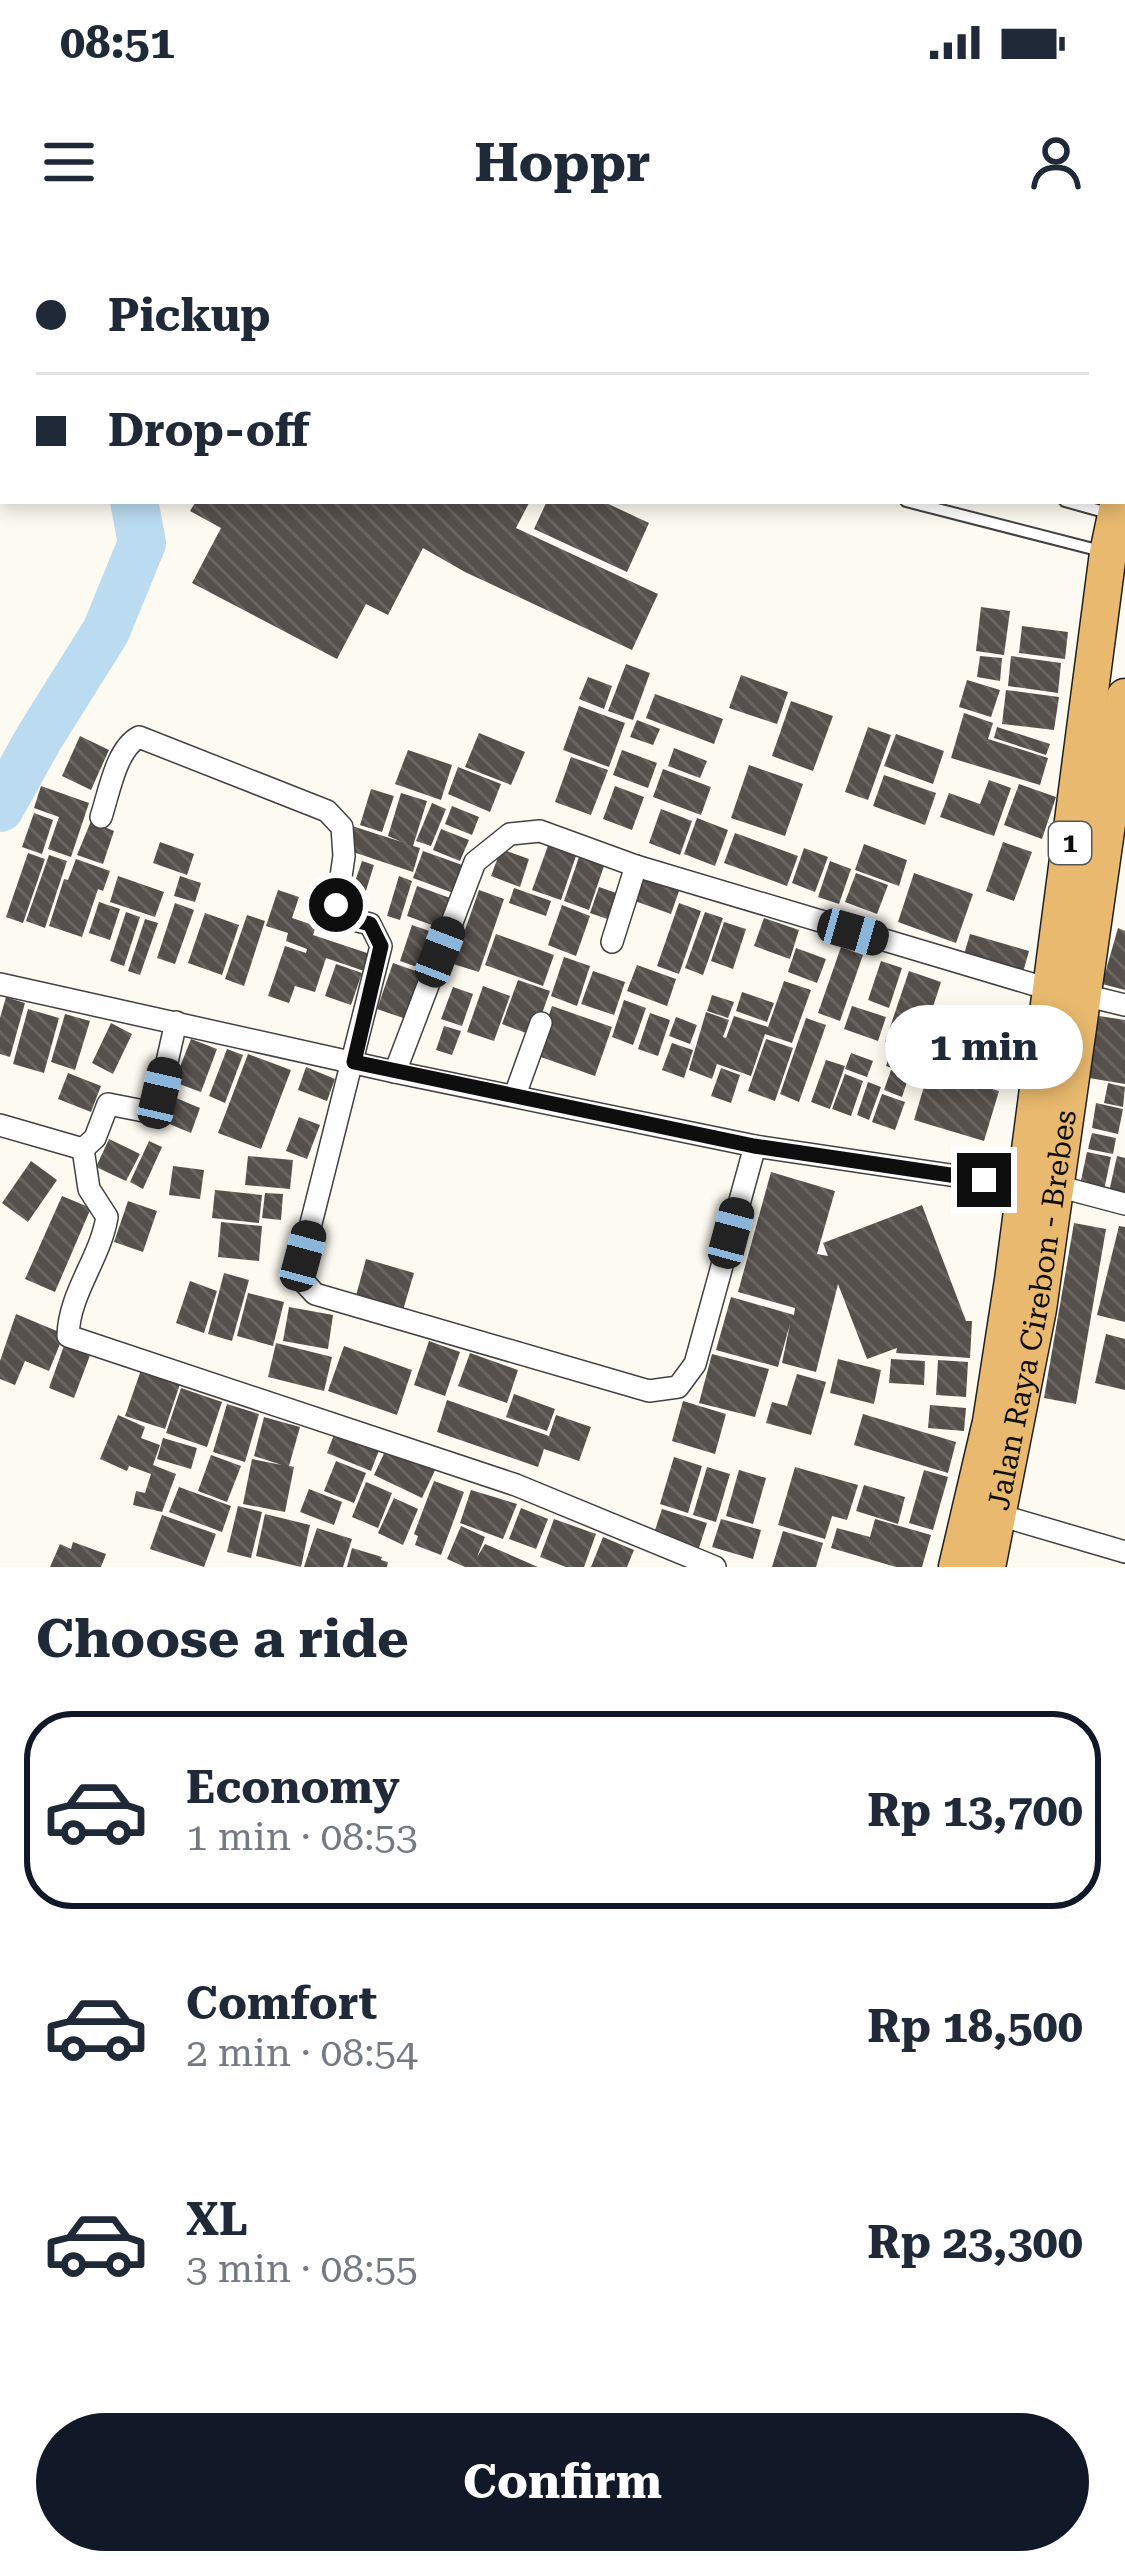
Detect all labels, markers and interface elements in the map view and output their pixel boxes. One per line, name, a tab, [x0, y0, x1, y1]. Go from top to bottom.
text: 08:51	[60, 16, 175, 69]
icon: menu	[36, 129, 102, 195]
icon: person	[1023, 129, 1089, 195]
text: Hoppr	[474, 131, 651, 194]
text: Pickup	[108, 289, 271, 342]
text: Drop-off	[108, 404, 309, 457]
road number: 1	[1049, 822, 1091, 864]
route start	[309, 878, 363, 932]
car	[813, 905, 893, 959]
car	[410, 912, 470, 992]
callout: 1 min	[885, 1006, 1083, 1090]
text: 1 min	[930, 1024, 1038, 1070]
car	[134, 1054, 186, 1132]
street label: Jalan Raya Cirebon - Brebes	[981, 1108, 1083, 1513]
route end	[957, 1153, 1011, 1207]
car	[704, 1194, 758, 1272]
car	[276, 1217, 330, 1295]
text: Choose a ride	[36, 1607, 409, 1670]
icon: car	[42, 1756, 150, 1864]
text: Economy	[186, 1761, 400, 1814]
text: Rp 13,700	[867, 1784, 1083, 1837]
text: 1 min · 08:53	[186, 1814, 418, 1860]
icon: car	[42, 1972, 150, 2080]
text: Comfort	[186, 1977, 377, 2030]
text: Rp 18,500	[867, 2000, 1083, 2053]
text: 2 min · 08:54	[186, 2030, 418, 2076]
icon: car	[42, 2188, 150, 2296]
text: XL	[186, 2193, 248, 2246]
text: Rp 23,300	[867, 2216, 1083, 2269]
text: 3 min · 08:55	[186, 2246, 418, 2292]
button: Confirm	[36, 2413, 1089, 2551]

